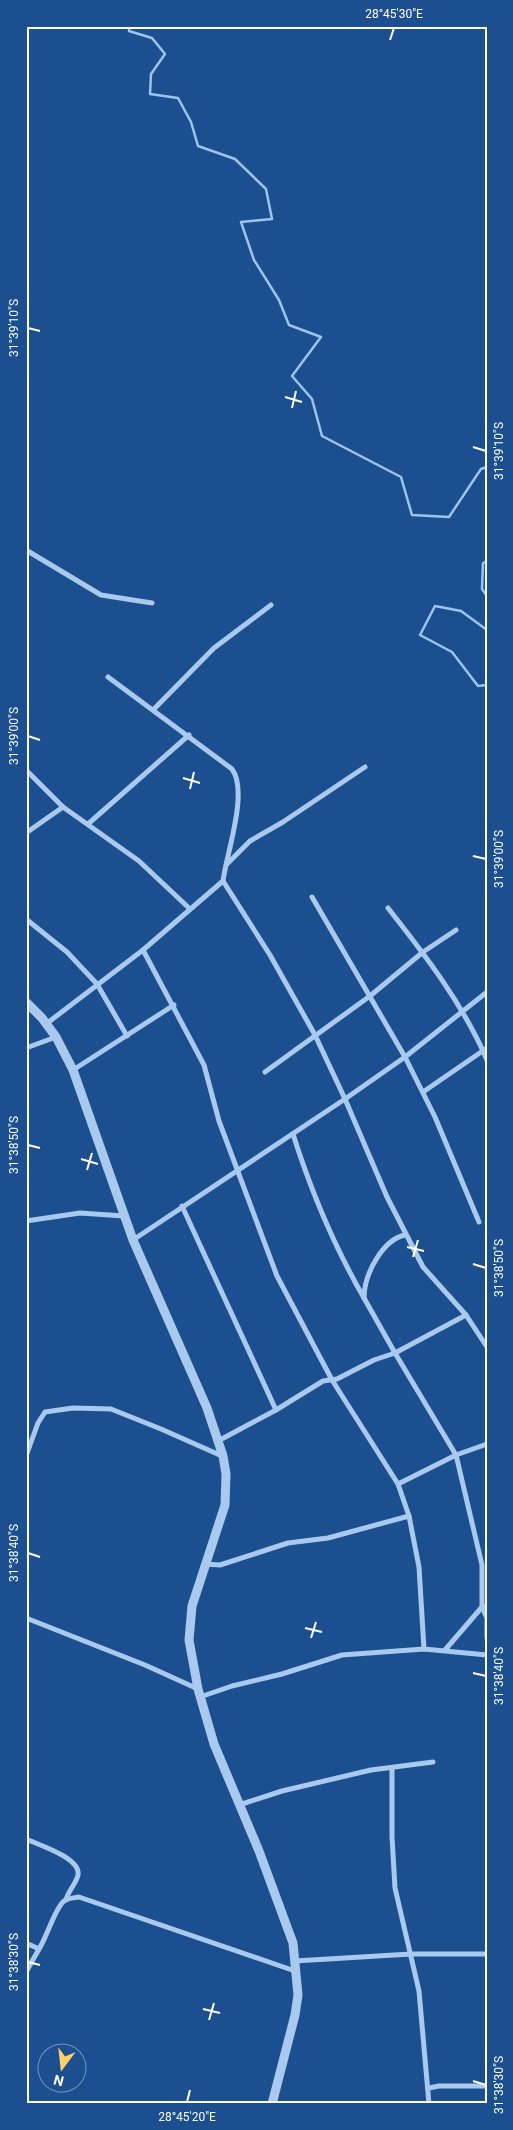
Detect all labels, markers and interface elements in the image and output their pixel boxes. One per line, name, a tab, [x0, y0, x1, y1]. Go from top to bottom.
text: 28°45'30"E	[365, 7, 423, 21]
text: 31°39'10"S	[7, 299, 21, 357]
text: 31°39'10"S	[492, 422, 506, 480]
text: 31°39'00"S	[7, 707, 21, 765]
text: 31°39'00"S	[492, 830, 506, 888]
text: 31°38'50"S	[7, 1116, 21, 1174]
text: 31°38'50"S	[492, 1239, 506, 1297]
text: 31°38'40"S	[7, 1524, 21, 1582]
text: 31°38'40"S	[492, 1647, 506, 1705]
text: 31°38'30"S	[7, 1933, 21, 1991]
north arrow	[38, 2042, 88, 2092]
text: 31°38'30"S	[492, 2056, 506, 2114]
text: N	[52, 2072, 65, 2090]
text: 28°45'20"E	[158, 2110, 216, 2124]

